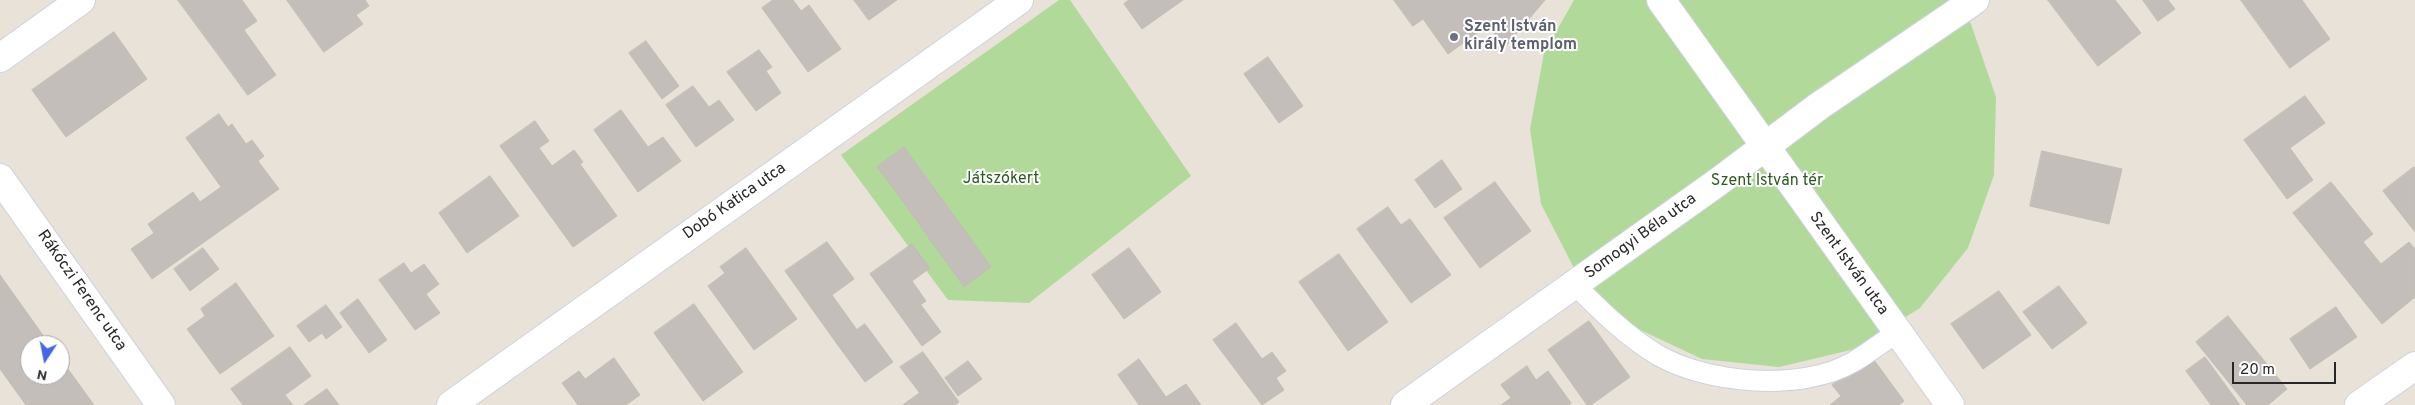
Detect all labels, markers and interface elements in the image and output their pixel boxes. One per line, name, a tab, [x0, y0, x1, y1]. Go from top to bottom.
place label: Szent István király templom	[1464, 18, 1577, 56]
marker: Szent István király templom	[1448, 31, 1460, 43]
street label: Dobó Katica utca	[680, 159, 790, 245]
park label: Játszókert	[963, 170, 1039, 190]
park label: Szent István tér	[1711, 172, 1823, 192]
street label: Somogyi Béla utca	[1581, 190, 1701, 284]
street label: Szent István utca	[1804, 209, 1892, 319]
street label: Rákóczi Ferenc utca	[32, 227, 130, 355]
north arrow	[20, 335, 70, 385]
scale bar	[2235, 352, 2339, 384]
text: 20 m	[2240, 361, 2275, 380]
text: N	[36, 365, 49, 384]

